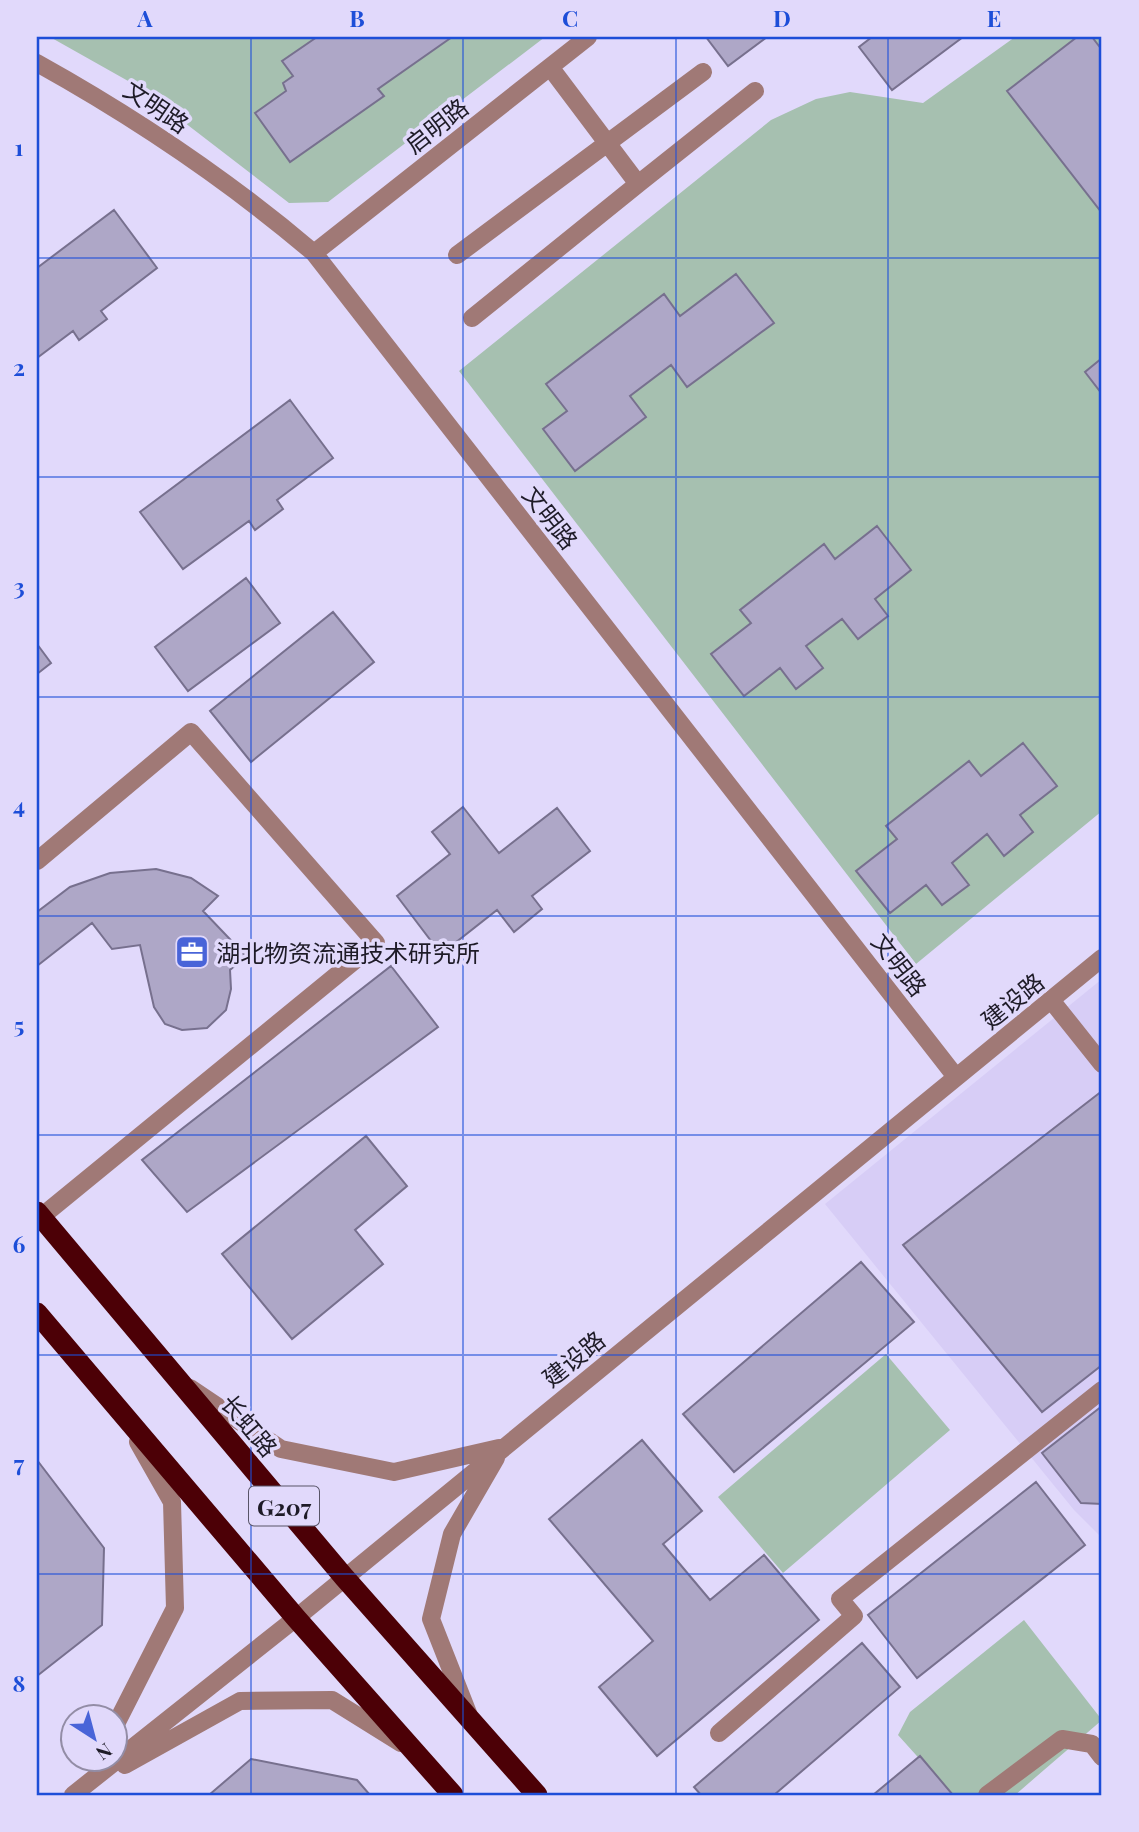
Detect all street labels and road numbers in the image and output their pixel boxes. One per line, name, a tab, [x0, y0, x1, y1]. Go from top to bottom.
street label: 文明路	[118, 73, 196, 139]
street label: 启明路	[398, 90, 474, 160]
street label: 文明路	[516, 479, 586, 555]
street label: 文明路	[865, 926, 935, 1002]
street label: 建设路	[974, 965, 1050, 1035]
street label: 建设路	[535, 1323, 611, 1393]
street label: 长虹路	[215, 1387, 285, 1463]
road number: G207	[249, 1486, 319, 1526]

